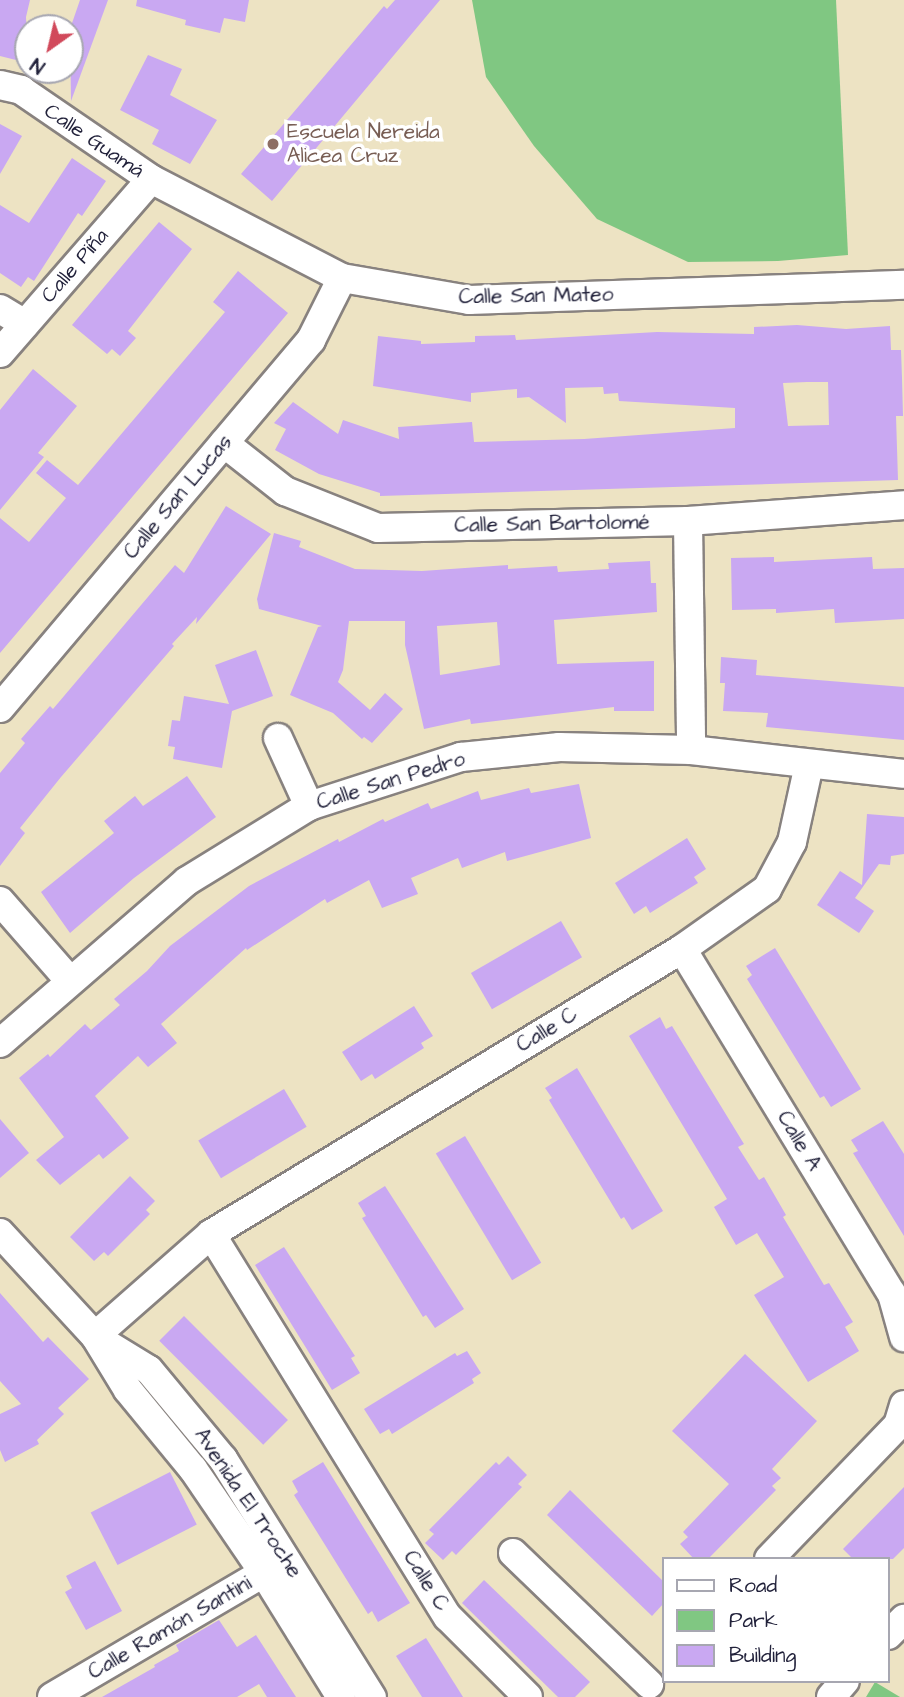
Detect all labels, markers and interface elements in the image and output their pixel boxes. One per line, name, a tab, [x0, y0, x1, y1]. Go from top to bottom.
north arrow	[14, 14, 84, 84]
text: N	[26, 51, 51, 80]
street label: Calle Guamá	[39, 98, 149, 184]
place label: Escuela Nereida Alicea Cruz	[287, 119, 440, 169]
marker: Escuela Nereida Alicea Cruz	[265, 136, 281, 152]
street label: Calle Piña	[36, 224, 114, 308]
street label: Calle San Mateo	[458, 282, 614, 310]
street label: Calle San Lucas	[119, 430, 237, 564]
street label: Calle San Bartolomé	[454, 510, 650, 538]
street label: Calle San Pedro	[314, 746, 468, 816]
street label: Calle C	[512, 1002, 582, 1058]
street label: Calle A	[771, 1106, 827, 1176]
street label: Avenida El Troche	[189, 1423, 307, 1583]
street label: Calle C	[398, 1546, 454, 1616]
legend	[662, 1557, 890, 1683]
street label: Calle Ramón Santini	[84, 1571, 256, 1685]
text: Road	[729, 1571, 777, 1600]
text: Park	[729, 1606, 778, 1635]
text: Building	[729, 1641, 796, 1670]

